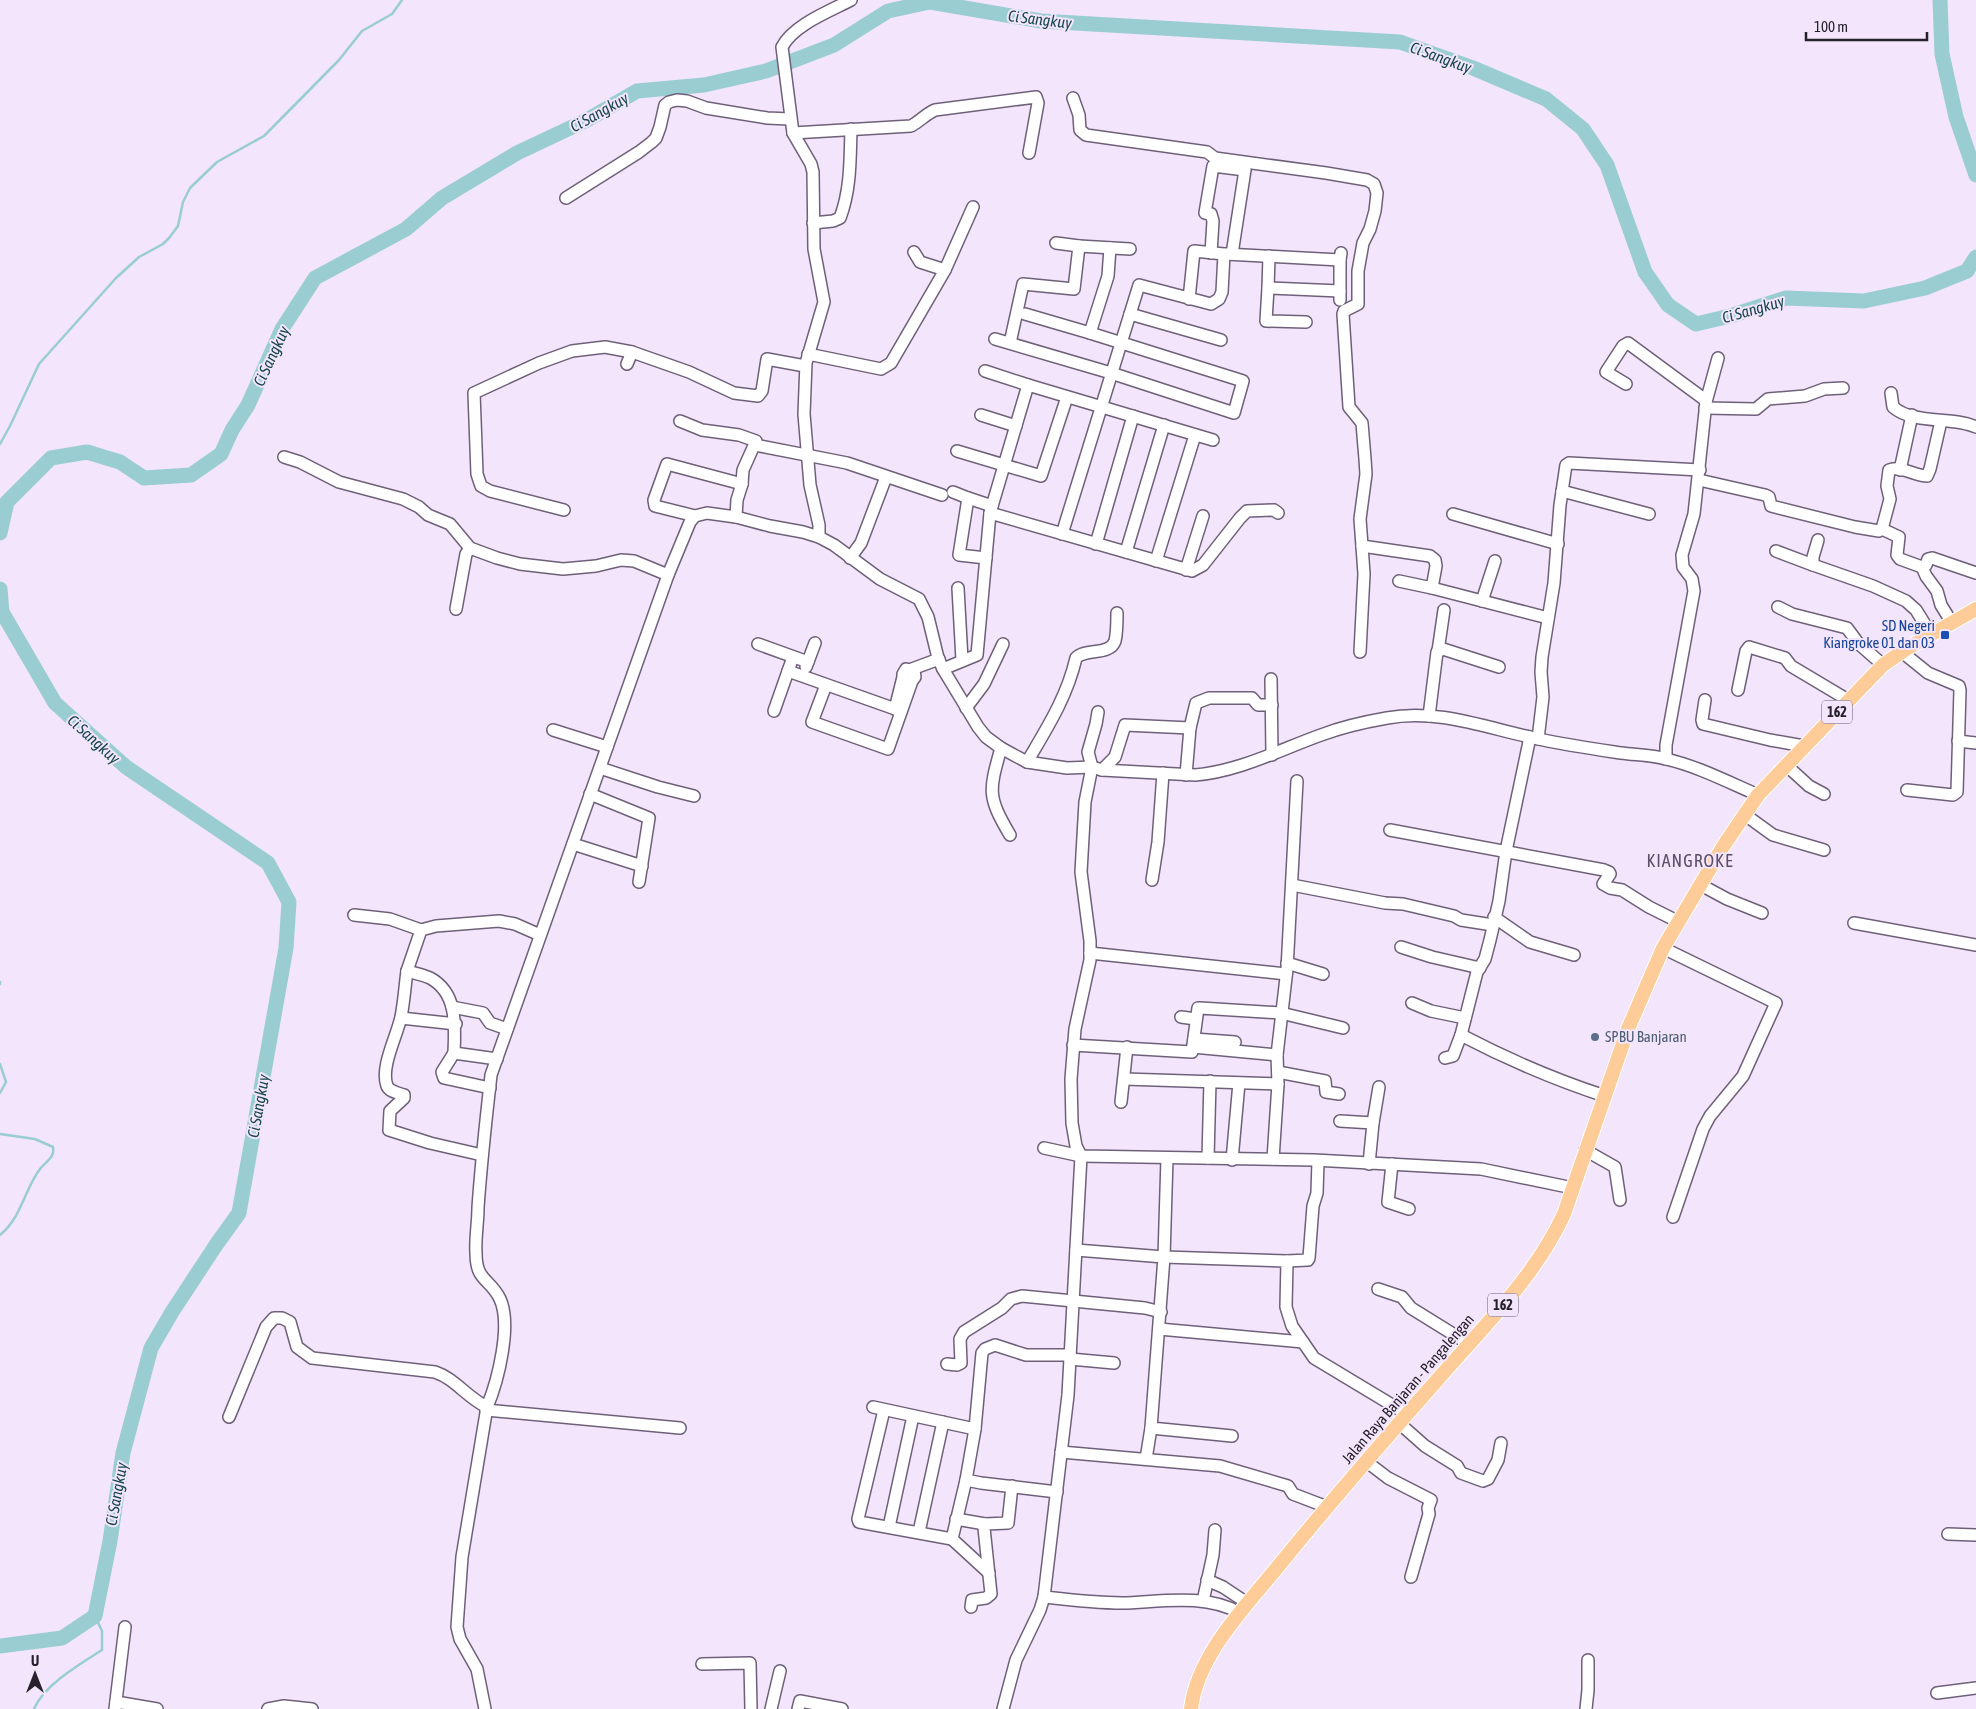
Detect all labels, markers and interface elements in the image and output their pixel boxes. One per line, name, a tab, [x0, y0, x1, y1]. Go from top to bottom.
water label: Ci Sangkuy	[1007, 6, 1073, 33]
scale bar	[1806, 10, 1927, 42]
text: 100 m	[1814, 18, 1848, 35]
water label: Ci Sangkuy	[1408, 38, 1474, 77]
water label: Ci Sangkuy	[567, 88, 632, 136]
water label: Ci Sangkuy	[1720, 291, 1787, 327]
water label: Ci Sangkuy	[249, 323, 294, 389]
place label: SD Negeri Kiangroke 01 dan 03	[1823, 617, 1935, 651]
marker: SD Negeri Kiangroke 01 dan 03	[1939, 629, 1951, 641]
road number: 162	[1822, 700, 1852, 724]
water label: Ci Sangkuy	[64, 711, 124, 768]
district label: KIANGROKE	[1646, 850, 1734, 871]
place label: SPBU Banjaran	[1605, 1028, 1687, 1045]
marker: SPBU Banjaran	[1589, 1031, 1601, 1043]
water label: Ci Sangkuy	[244, 1073, 273, 1139]
road number: 162	[1488, 1294, 1518, 1316]
street label: Jalan Raya Banjaran - Pangalengan	[1338, 1311, 1477, 1467]
water label: Ci Sangkuy	[102, 1461, 131, 1527]
north arrow	[10, 1649, 60, 1699]
text: U	[31, 1653, 39, 1669]

